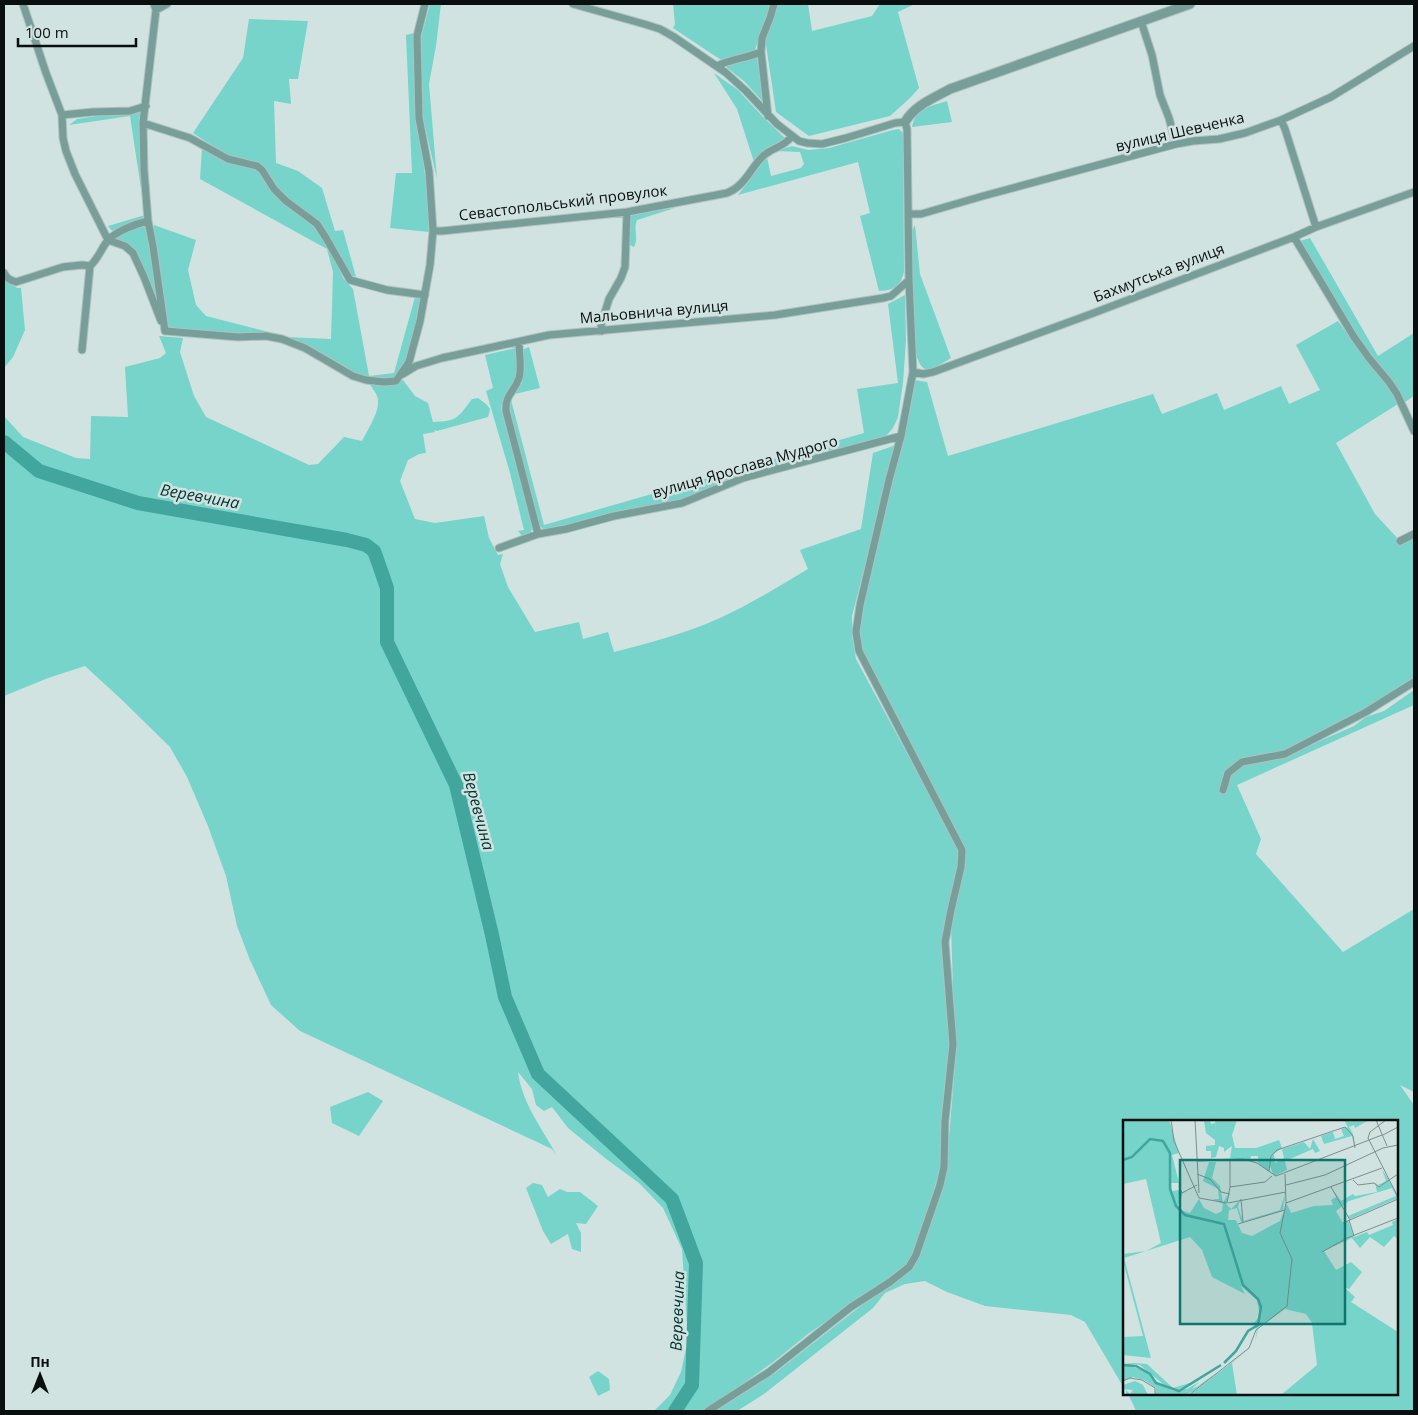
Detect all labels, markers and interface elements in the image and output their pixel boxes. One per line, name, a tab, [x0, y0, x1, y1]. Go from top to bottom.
scale bar	[18, 15, 135, 47]
text: 100 m	[25, 22, 69, 42]
street label: вулиця Шевченка	[1113, 106, 1246, 156]
street label: Севастопольський провулок	[458, 179, 668, 225]
street label: Бахмутська вулиця	[1090, 238, 1227, 306]
street label: Мальовнича вулиця	[579, 295, 729, 327]
street label: вулиця Ярослава Мудрого	[650, 430, 840, 502]
water label: Веревчина	[159, 478, 241, 514]
water label: Веревчина	[458, 769, 500, 853]
inset map	[1123, 1120, 1398, 1395]
water label: Веревчина	[665, 1271, 689, 1351]
north arrow	[15, 1350, 65, 1400]
text: Пн	[30, 1352, 50, 1371]

